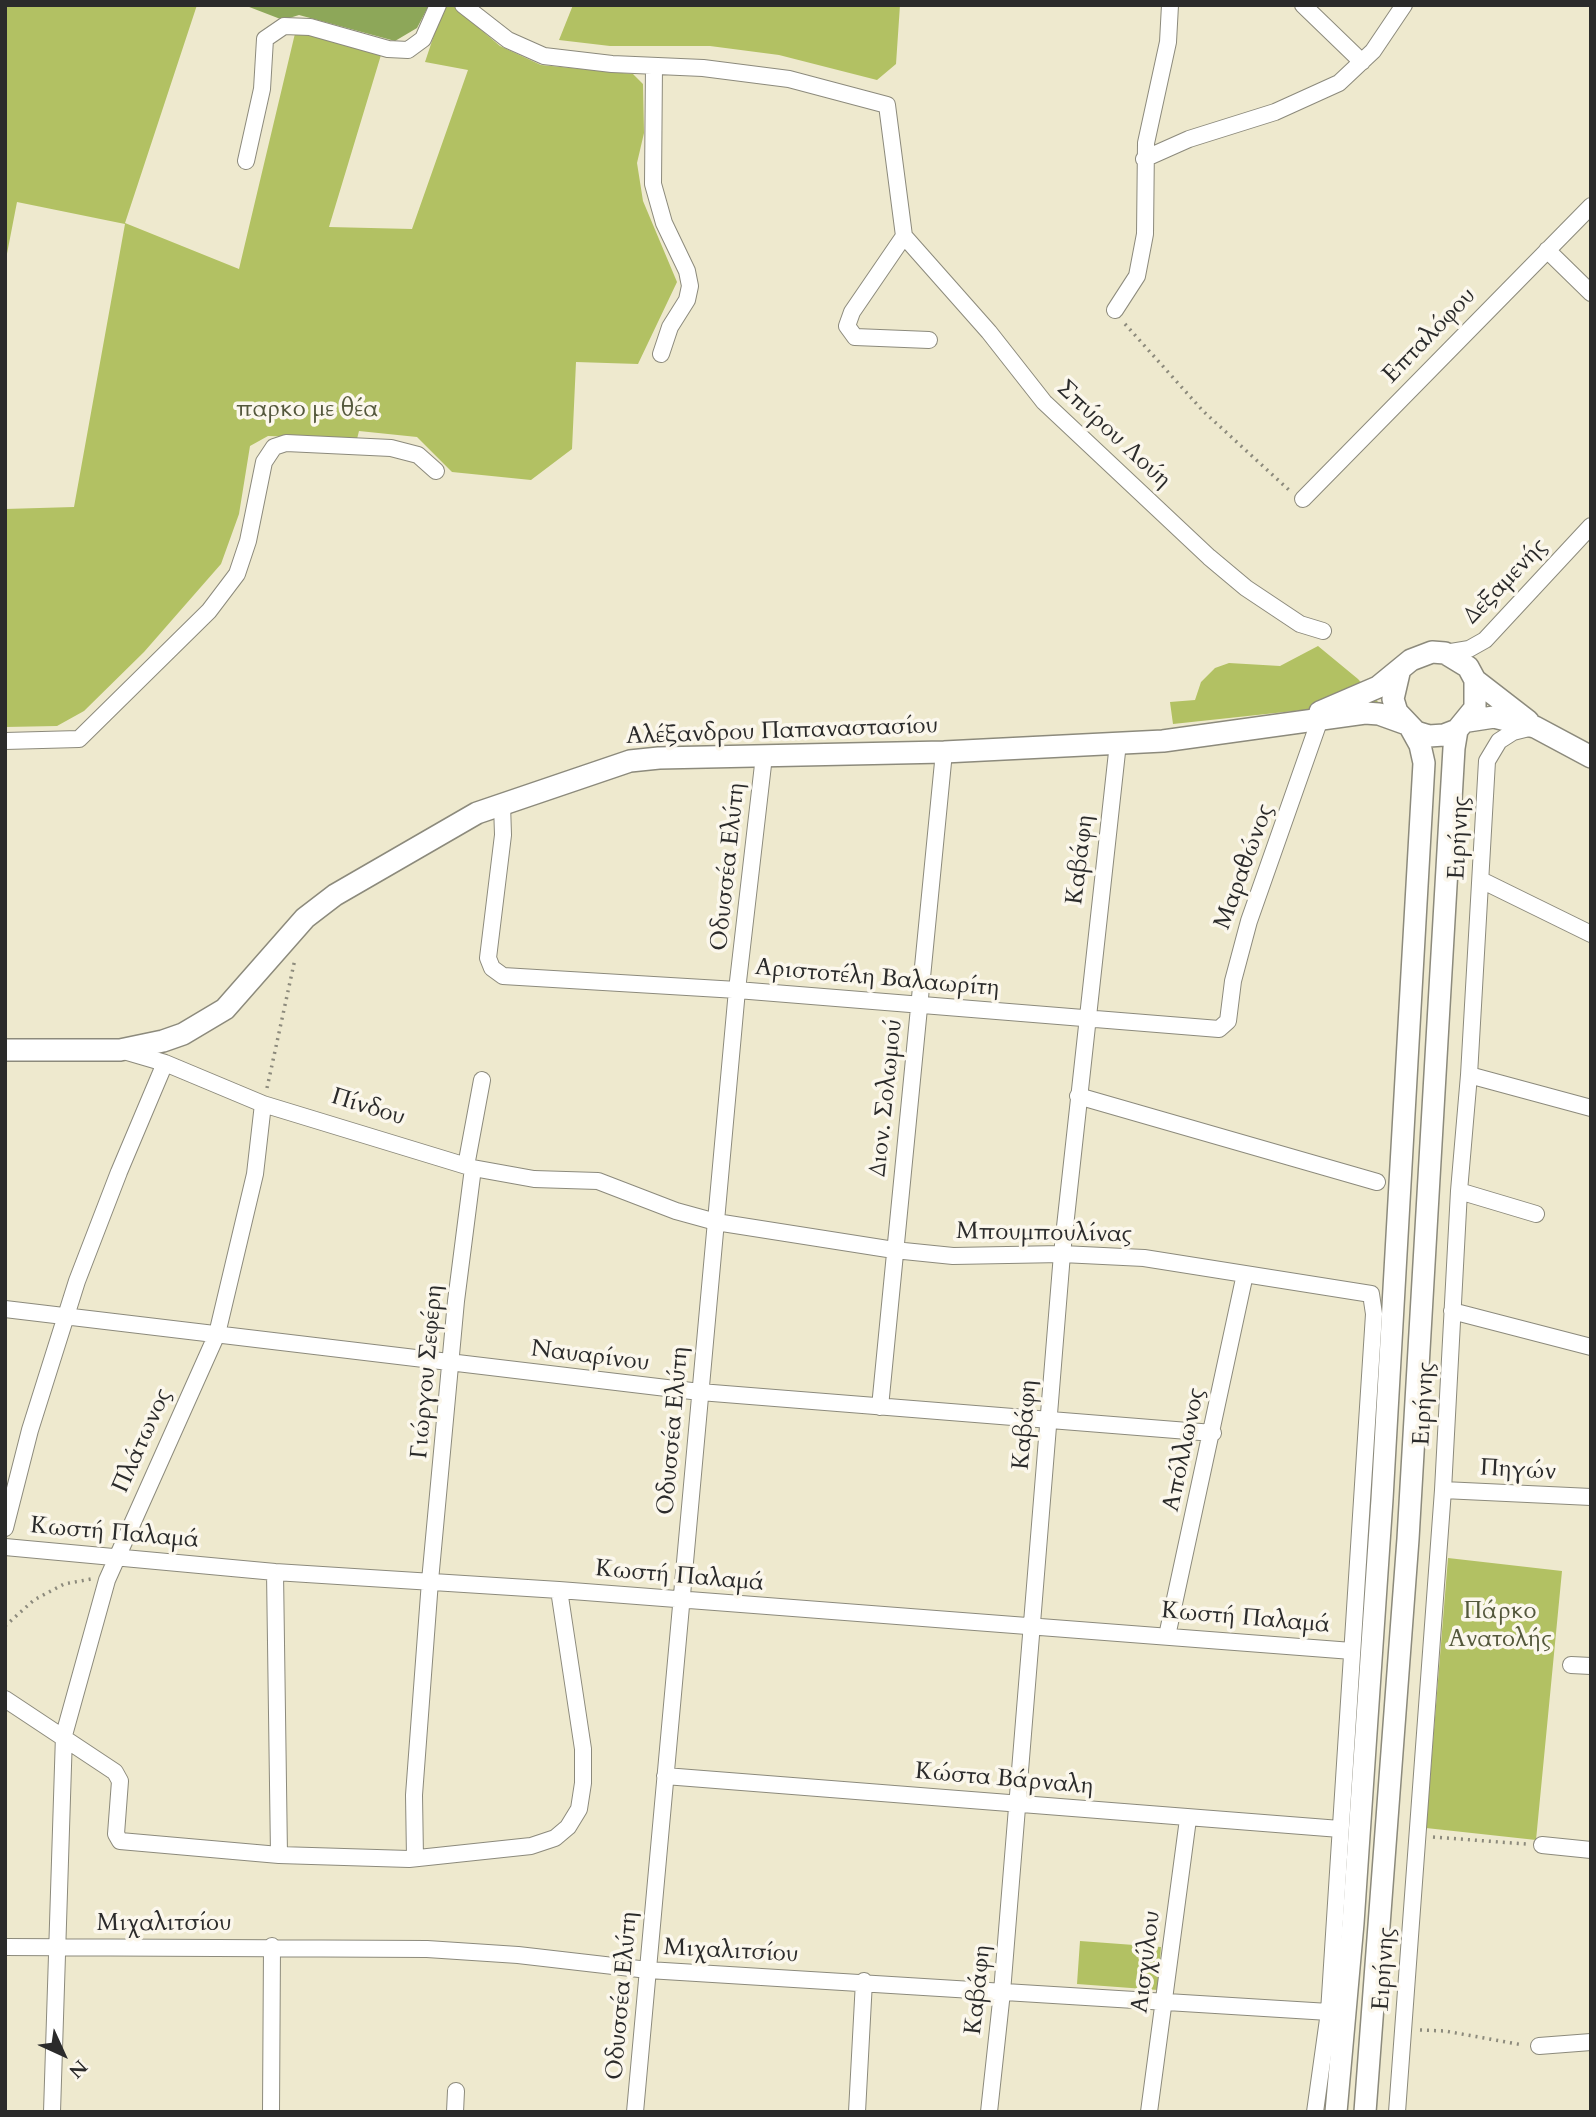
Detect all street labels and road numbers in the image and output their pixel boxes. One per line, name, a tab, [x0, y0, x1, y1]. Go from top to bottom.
street label: Επταλόφου	[1377, 282, 1483, 390]
street label: Σπύρου Λούη	[1050, 375, 1176, 495]
street label: Δεξαμενής	[1458, 533, 1554, 631]
street label: Αλέξανδρου Παπαναστασίου	[625, 712, 939, 752]
street label: Οδυσσέα Ελύτη	[706, 782, 752, 952]
street label: Ειρήνης	[1443, 795, 1477, 881]
street label: Μαραθώνος	[1209, 801, 1281, 933]
street label: Καβάφη	[1061, 814, 1101, 906]
street label: Αριστοτέλη Βαλαωρίτη	[754, 954, 1000, 1004]
street label: Διον. Σολωμού	[864, 1018, 910, 1178]
street label: Πίνδου	[328, 1083, 408, 1133]
street label: Μπουμπουλίνας	[956, 1218, 1132, 1250]
street label: Γιώργου Σεφέρη	[406, 1284, 450, 1460]
street label: Ναυαρίνου	[529, 1335, 651, 1379]
street label: Οδυσσέα Ελύτη	[652, 1346, 696, 1516]
street label: Ειρήνης	[1408, 1361, 1442, 1447]
street label: Καβάφη	[1008, 1379, 1044, 1471]
street label: Πλάτωνος	[107, 1384, 179, 1498]
street label: Απόλλωνος	[1158, 1386, 1212, 1514]
street label: Πηγών	[1479, 1455, 1557, 1487]
street label: Κωστή Παλαμά	[29, 1512, 201, 1556]
street label: Κωστή Παλαμά	[594, 1555, 766, 1599]
street label: Κωστή Παλαμά	[1160, 1597, 1332, 1641]
street label: Κώστα Βάρναλη	[914, 1758, 1094, 1802]
street label: Αισχύλου	[1126, 1909, 1168, 2015]
street label: Μιχαλιτσίου	[97, 1910, 231, 1938]
street label: Οδυσσέα Ελύτη	[601, 1911, 645, 2081]
street label: Ειρήνης	[1368, 1926, 1402, 2012]
street label: Μιχαλιτσίου	[663, 1934, 799, 1970]
street label: Καβάφη	[960, 1944, 998, 2036]

